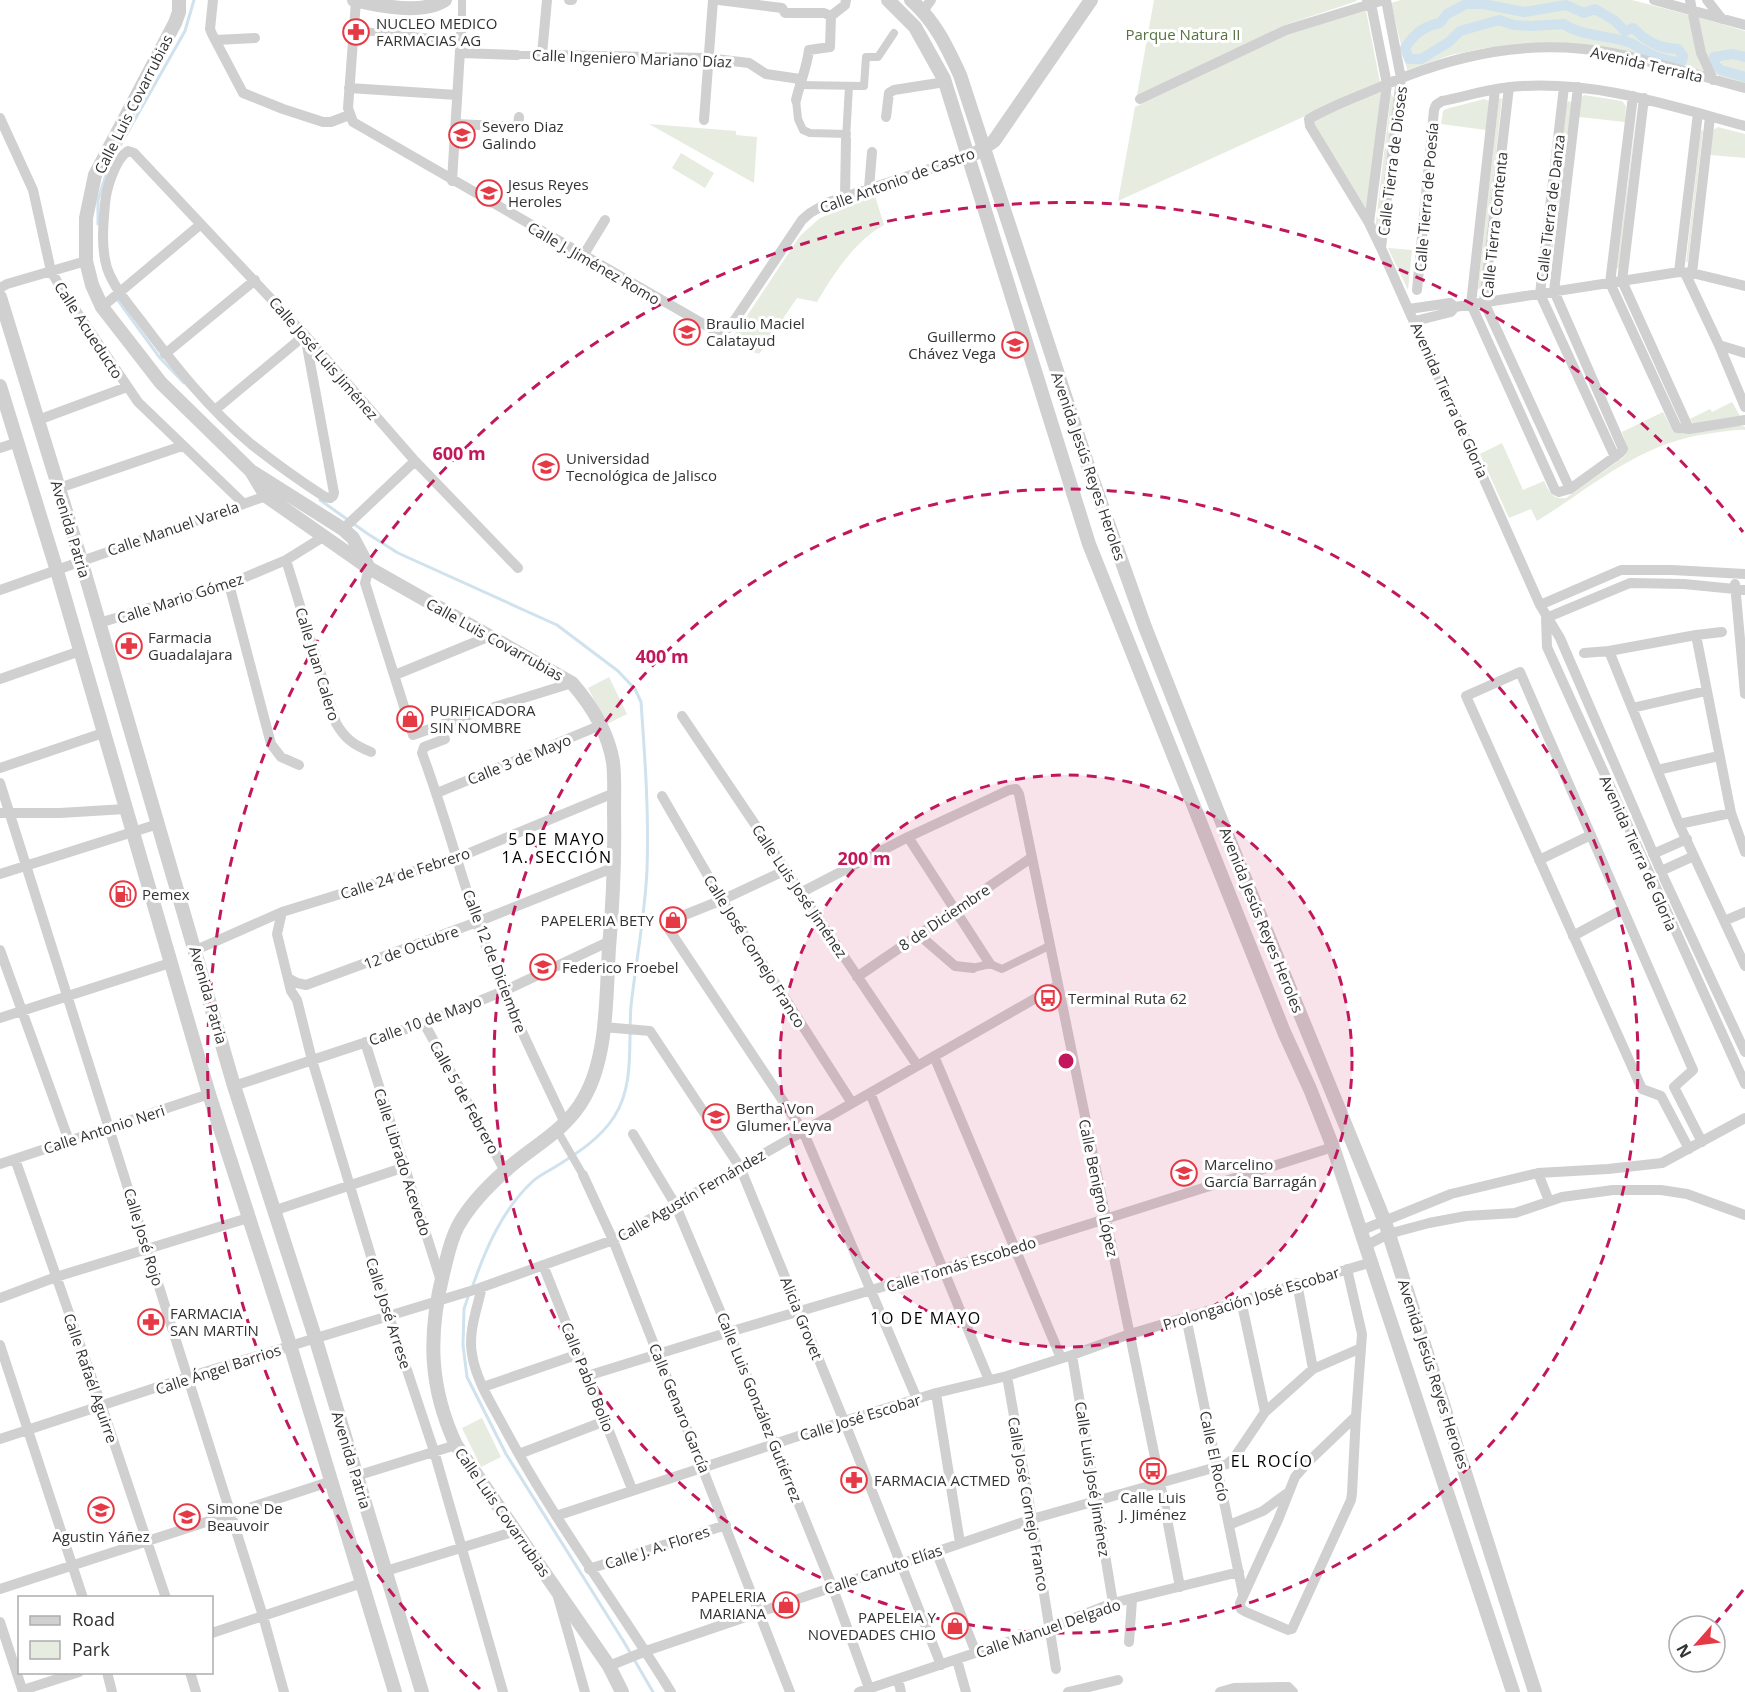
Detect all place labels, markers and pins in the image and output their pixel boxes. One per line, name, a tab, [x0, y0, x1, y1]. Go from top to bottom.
place label: NUCLEO MEDICO FARMACIAS AG	[376, 13, 497, 50]
pharmacy icon: NUCLEO MEDICO FARMACIAS AG	[341, 17, 371, 47]
place label: Severo Diaz Galindo	[482, 116, 564, 153]
school or university icon: Severo Diaz Galindo	[447, 120, 477, 150]
place label: Jesus Reyes Heroles	[506, 174, 589, 211]
school or university icon: Jesus Reyes Heroles	[474, 178, 504, 208]
place label: Braulio Maciel Calatayud	[706, 313, 805, 350]
school or university icon: Braulio Maciel Calatayud	[672, 317, 702, 347]
place label: Guillermo Chávez Vega	[908, 326, 996, 363]
school or university icon: Guillermo Chávez Vega	[1000, 330, 1030, 360]
place label: Universidad Tecnológica de Jalisco	[566, 448, 717, 485]
school or university icon: Universidad Tecnológica de Jalisco	[531, 452, 561, 482]
place label: Farmacia Guadalajara	[148, 627, 233, 664]
pharmacy icon: Farmacia Guadalajara	[114, 631, 144, 661]
place label: PURIFICADORA SIN NOMBRE	[430, 700, 536, 737]
shop icon: PURIFICADORA SIN NOMBRE	[395, 704, 425, 734]
fuel station icon: Pemex	[108, 879, 138, 909]
place label: Pemex	[142, 884, 190, 904]
shop icon: PAPELERIA BETY	[658, 905, 688, 935]
place label: PAPELERIA BETY	[540, 910, 655, 930]
school or university icon: Federico Froebel	[528, 952, 558, 982]
place label: Federico Froebel	[562, 957, 679, 977]
bus stop icon: Terminal Ruta 62	[1033, 983, 1063, 1013]
place label: Terminal Ruta 62	[1068, 988, 1187, 1008]
centre of rings	[1056, 1051, 1076, 1071]
place label: Bertha Von Glumer Leyva	[736, 1098, 832, 1135]
school or university icon: Bertha Von Glumer Leyva	[701, 1102, 731, 1132]
place label: Marcelino García Barragán	[1204, 1154, 1317, 1191]
school or university icon: Marcelino García Barragán	[1169, 1158, 1199, 1188]
place label: FARMACIA SAN MARTIN	[170, 1303, 259, 1340]
pharmacy icon: FARMACIA SAN MARTIN	[136, 1307, 166, 1337]
bus stop icon: Calle Luis J. Jiménez	[1138, 1456, 1168, 1486]
pharmacy icon: FARMACIA ACTMED	[839, 1465, 869, 1495]
place label: FARMACIA ACTMED	[874, 1470, 1010, 1490]
place label: Calle Luis J. Jiménez	[1118, 1487, 1186, 1524]
school or university icon: Agustin Yáñez	[86, 1495, 116, 1525]
place label: Simone De Beauvoir	[207, 1498, 283, 1535]
school or university icon: Simone De Beauvoir	[172, 1502, 202, 1532]
place label: Agustin Yáñez	[52, 1526, 150, 1546]
place label: PAPELERIA MARIANA	[691, 1586, 767, 1623]
shop icon: PAPELERIA MARIANA	[771, 1590, 801, 1620]
place label: PAPELEIA Y NOVEDADES CHIO	[808, 1607, 937, 1644]
shop icon: PAPELEIA Y NOVEDADES CHIO	[940, 1611, 970, 1641]

